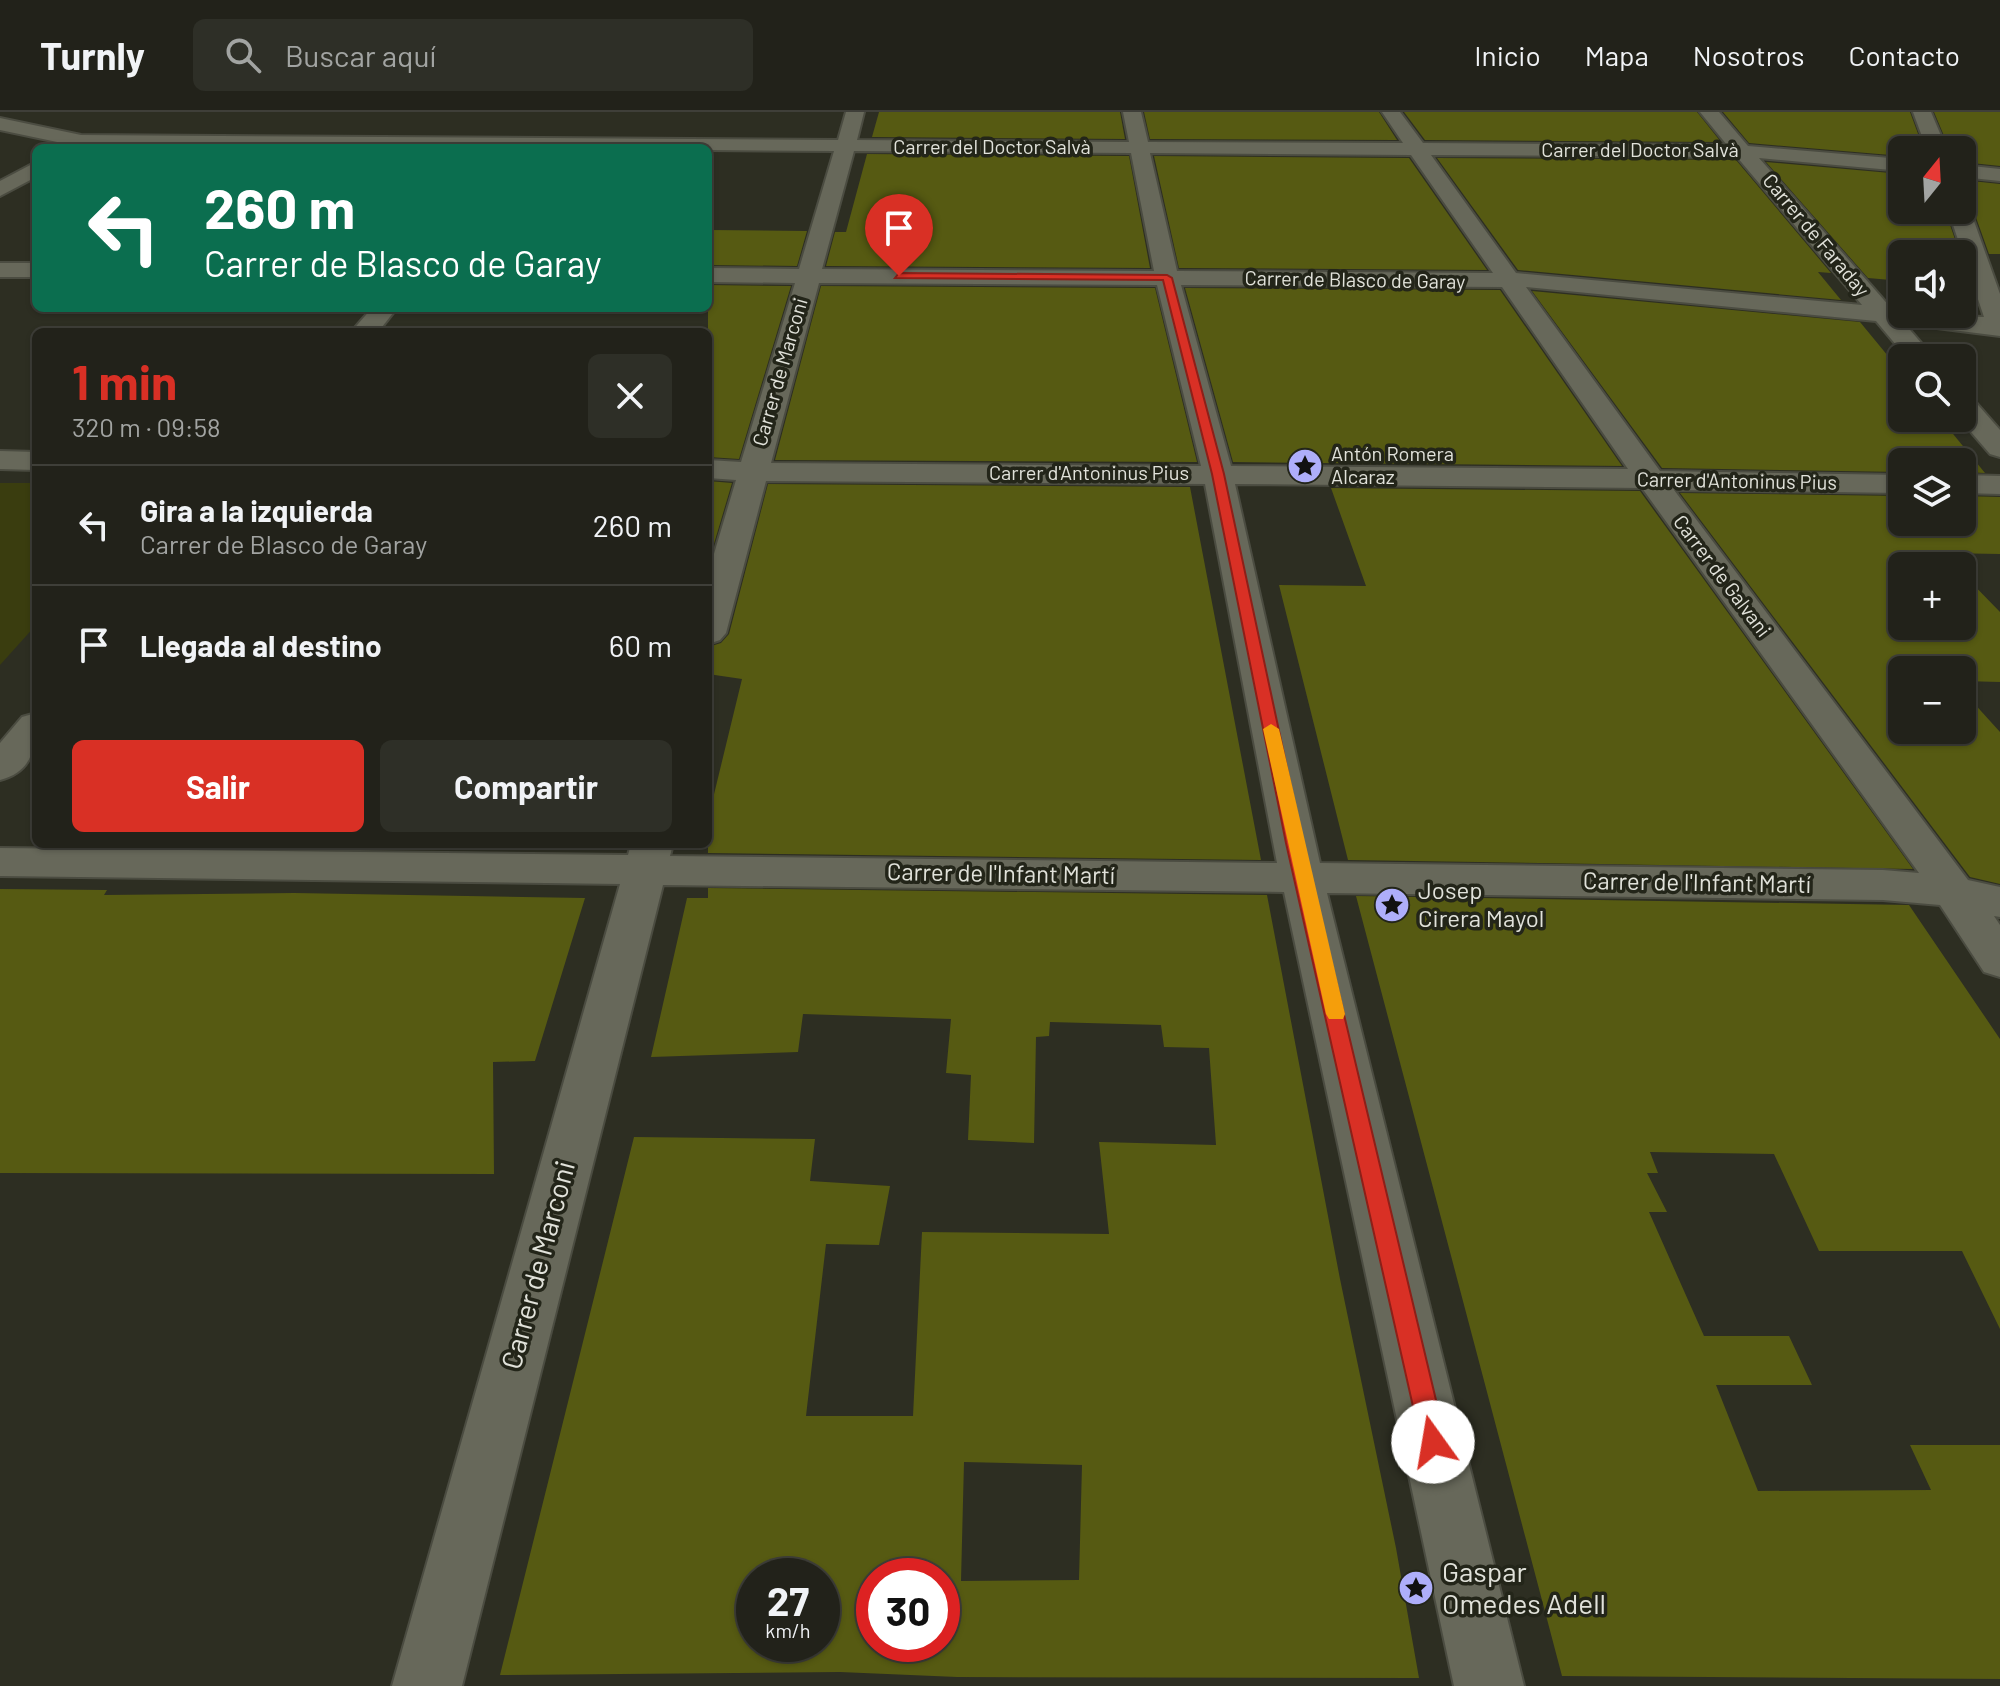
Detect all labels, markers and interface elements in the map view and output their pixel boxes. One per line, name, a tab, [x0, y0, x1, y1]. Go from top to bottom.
search box	[193, 19, 753, 91]
text: Turnly	[40, 32, 145, 78]
icon: search	[221, 33, 265, 77]
text: Buscar aquí	[285, 37, 436, 73]
text: Inicio	[1474, 38, 1541, 72]
text: Mapa	[1585, 38, 1649, 72]
text: Nosotros	[1693, 38, 1805, 72]
text: Contacto	[1849, 38, 1960, 72]
street label: Carrer del Doctor Salvà	[893, 134, 1091, 158]
north arrow	[1888, 136, 1976, 224]
map controls	[1888, 136, 1976, 744]
street label: Carrer del Doctor Salvà	[1541, 137, 1739, 161]
street label: Carrer de Faraday	[1758, 168, 1875, 301]
text: 260 m	[204, 173, 355, 240]
icon: left	[72, 176, 176, 280]
pin	[865, 194, 933, 276]
icon: arrive	[877, 206, 921, 250]
button: sound	[1888, 240, 1976, 328]
text: Carrer de Blasco de Garay	[204, 241, 602, 284]
street label: Carrer de Blasco de Garay	[1244, 265, 1466, 293]
street label: Carrer de Marconi	[746, 295, 812, 449]
button: search	[1888, 344, 1976, 432]
text: 1 min	[72, 352, 177, 410]
button: close	[588, 354, 672, 438]
text: 320 m · 09:58	[72, 411, 221, 442]
place label: Antón Romera Alcaraz	[1331, 441, 1454, 488]
place icon: Antón Romera Alcaraz	[1286, 447, 1324, 485]
button: layers	[1888, 448, 1976, 536]
street label: Carrer d'Antoninus Pius	[989, 460, 1189, 484]
street label: Carrer d'Antoninus Pius	[1637, 466, 1837, 494]
text: Gira a la izquierda	[140, 492, 373, 528]
icon: left	[72, 503, 116, 547]
text: 260 m	[593, 507, 672, 543]
street label: Carrer de Galvani	[1669, 510, 1776, 641]
text: Carrer de Blasco de Garay	[140, 528, 427, 559]
button: +	[1888, 552, 1976, 640]
icon: arrive	[72, 623, 116, 667]
text: Llegada al destino	[140, 627, 382, 663]
text: 60 m	[609, 627, 672, 663]
button: −	[1888, 656, 1976, 744]
button: Salir	[72, 740, 364, 832]
button: Compartir	[380, 740, 672, 832]
street label: Carrer de l'Infant Martí	[887, 856, 1115, 889]
street label: Carrer de l'Infant Martí	[1583, 865, 1811, 898]
place label: Josep Cirera Mayol	[1418, 875, 1544, 932]
place icon: Josep Cirera Mayol	[1373, 886, 1411, 924]
street label: Carrer de Marconi	[493, 1157, 581, 1373]
position arrow	[1391, 1400, 1475, 1484]
place label: Gaspar Omedes Adell	[1442, 1554, 1606, 1620]
speed limit sign: 30	[856, 1558, 960, 1662]
place icon: Gaspar Omedes Adell	[1397, 1569, 1435, 1607]
text: 27	[767, 1576, 809, 1624]
text: km/h	[765, 1618, 811, 1642]

